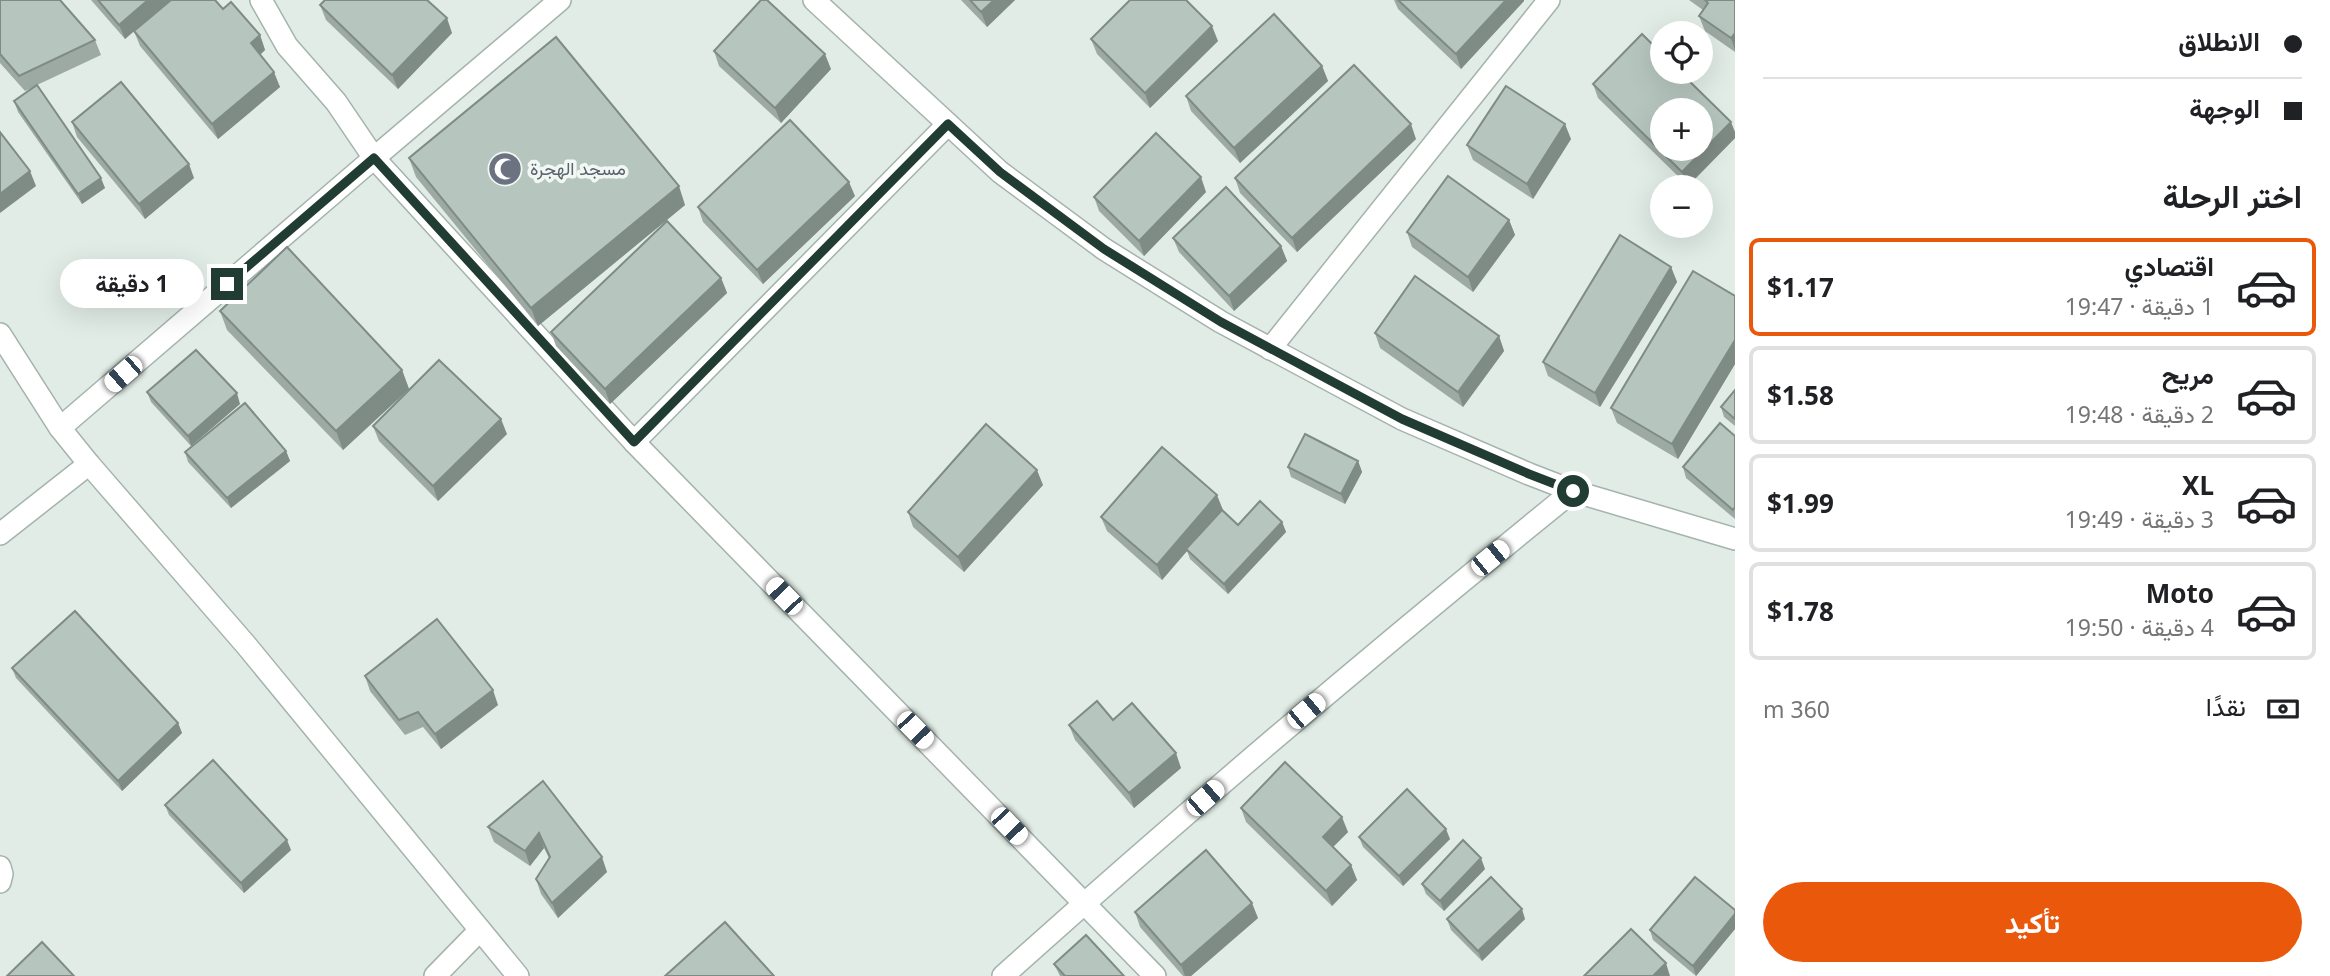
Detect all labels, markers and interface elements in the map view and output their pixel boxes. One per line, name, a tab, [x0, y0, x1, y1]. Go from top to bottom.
map controls	[1650, 21, 1713, 238]
button: locate	[1650, 21, 1713, 84]
text: الانطلاق	[2178, 23, 2260, 59]
text: الوجهة	[2189, 90, 2260, 126]
button: +	[1650, 98, 1713, 161]
mosque icon: مسجد الهجرة	[486, 150, 524, 188]
place label: مسجد الهجرة	[530, 156, 626, 180]
text: اختر الرحلة	[2162, 174, 2302, 217]
button: −	[1650, 175, 1713, 238]
text: اقتصادي	[2125, 248, 2214, 284]
icon: car	[2235, 256, 2298, 319]
callout: 1 دقيقة	[59, 260, 202, 308]
text: 1 دقيقة	[95, 267, 169, 299]
route end	[211, 268, 243, 300]
text: $1.17	[1767, 269, 1834, 305]
text: 1 دقيقة · 19:47	[2065, 290, 2214, 322]
car	[101, 352, 146, 396]
text: مريح	[2162, 356, 2214, 392]
icon: car	[2235, 364, 2298, 427]
text: $1.58	[1767, 377, 1834, 413]
text: 2 دقيقة · 19:48	[2065, 398, 2214, 430]
text: XL	[2182, 467, 2214, 503]
icon: car	[2235, 472, 2298, 535]
route start	[1557, 475, 1589, 507]
text: $1.99	[1767, 485, 1834, 521]
text: 3 دقيقة · 19:49	[2065, 503, 2214, 535]
car	[1468, 537, 1513, 579]
car	[762, 574, 807, 618]
text: Moto	[2146, 575, 2214, 611]
icon: car	[2235, 580, 2298, 643]
text: $1.78	[1767, 593, 1834, 629]
text: 4 دقيقة · 19:50	[2065, 611, 2214, 643]
text: نقدًا	[2206, 688, 2246, 724]
car	[1284, 689, 1329, 733]
icon: cash	[2264, 690, 2302, 728]
text: 360 m	[1763, 693, 1830, 725]
car	[893, 708, 938, 752]
car	[1183, 776, 1228, 820]
car	[987, 804, 1032, 848]
button: تأكيد	[1763, 882, 2302, 962]

